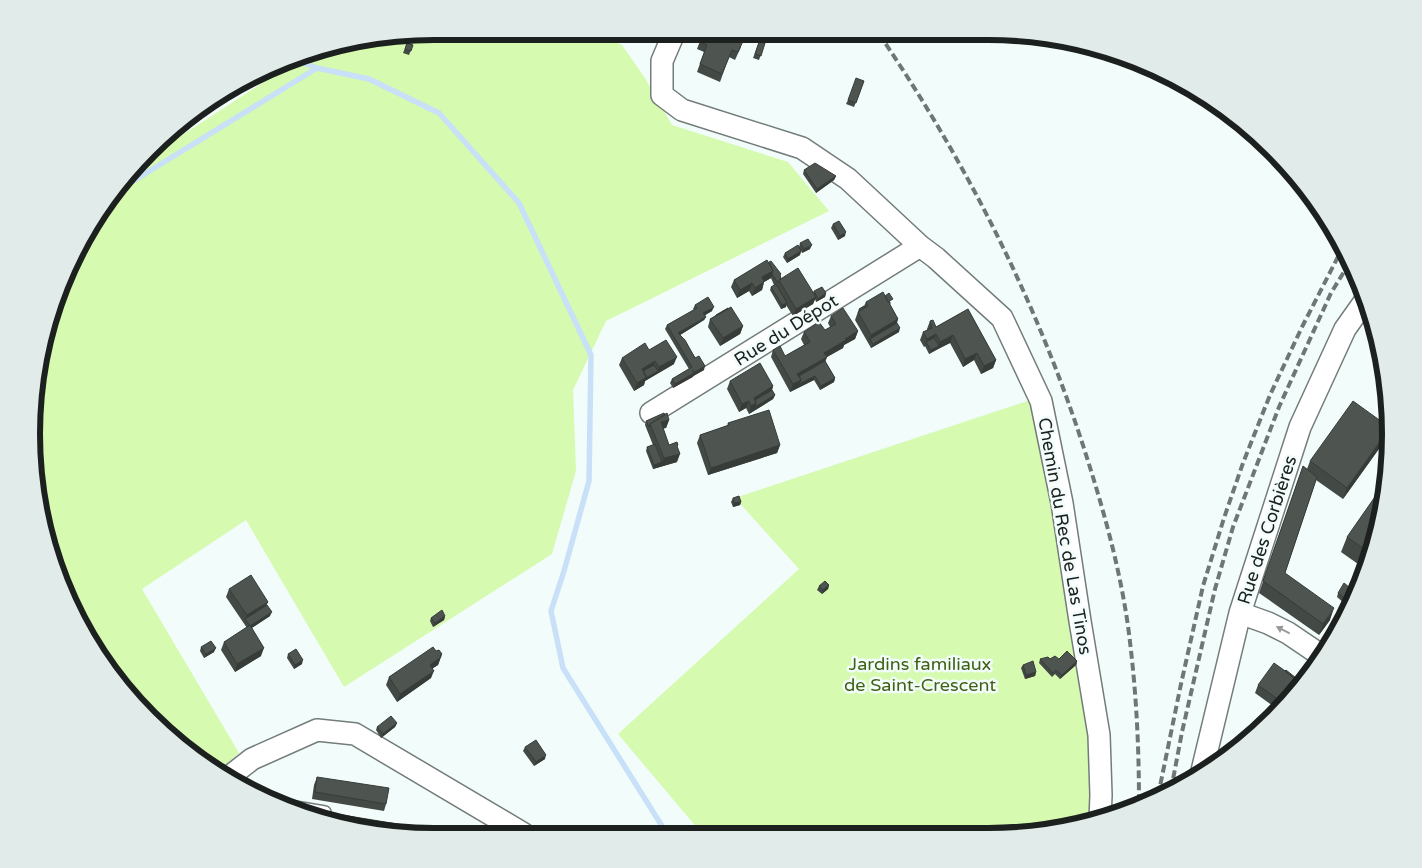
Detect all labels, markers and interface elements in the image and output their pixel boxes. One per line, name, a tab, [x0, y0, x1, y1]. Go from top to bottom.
street label: Rue du Dépot	[730, 289, 842, 371]
street label: Chemin du Rec de Las Tinos	[1033, 416, 1097, 656]
street label: Rue des Corbières	[1233, 453, 1301, 607]
one-way arrow	[1276, 626, 1290, 634]
park label: Jardins familiaux de Saint-Crescent	[844, 653, 996, 696]

